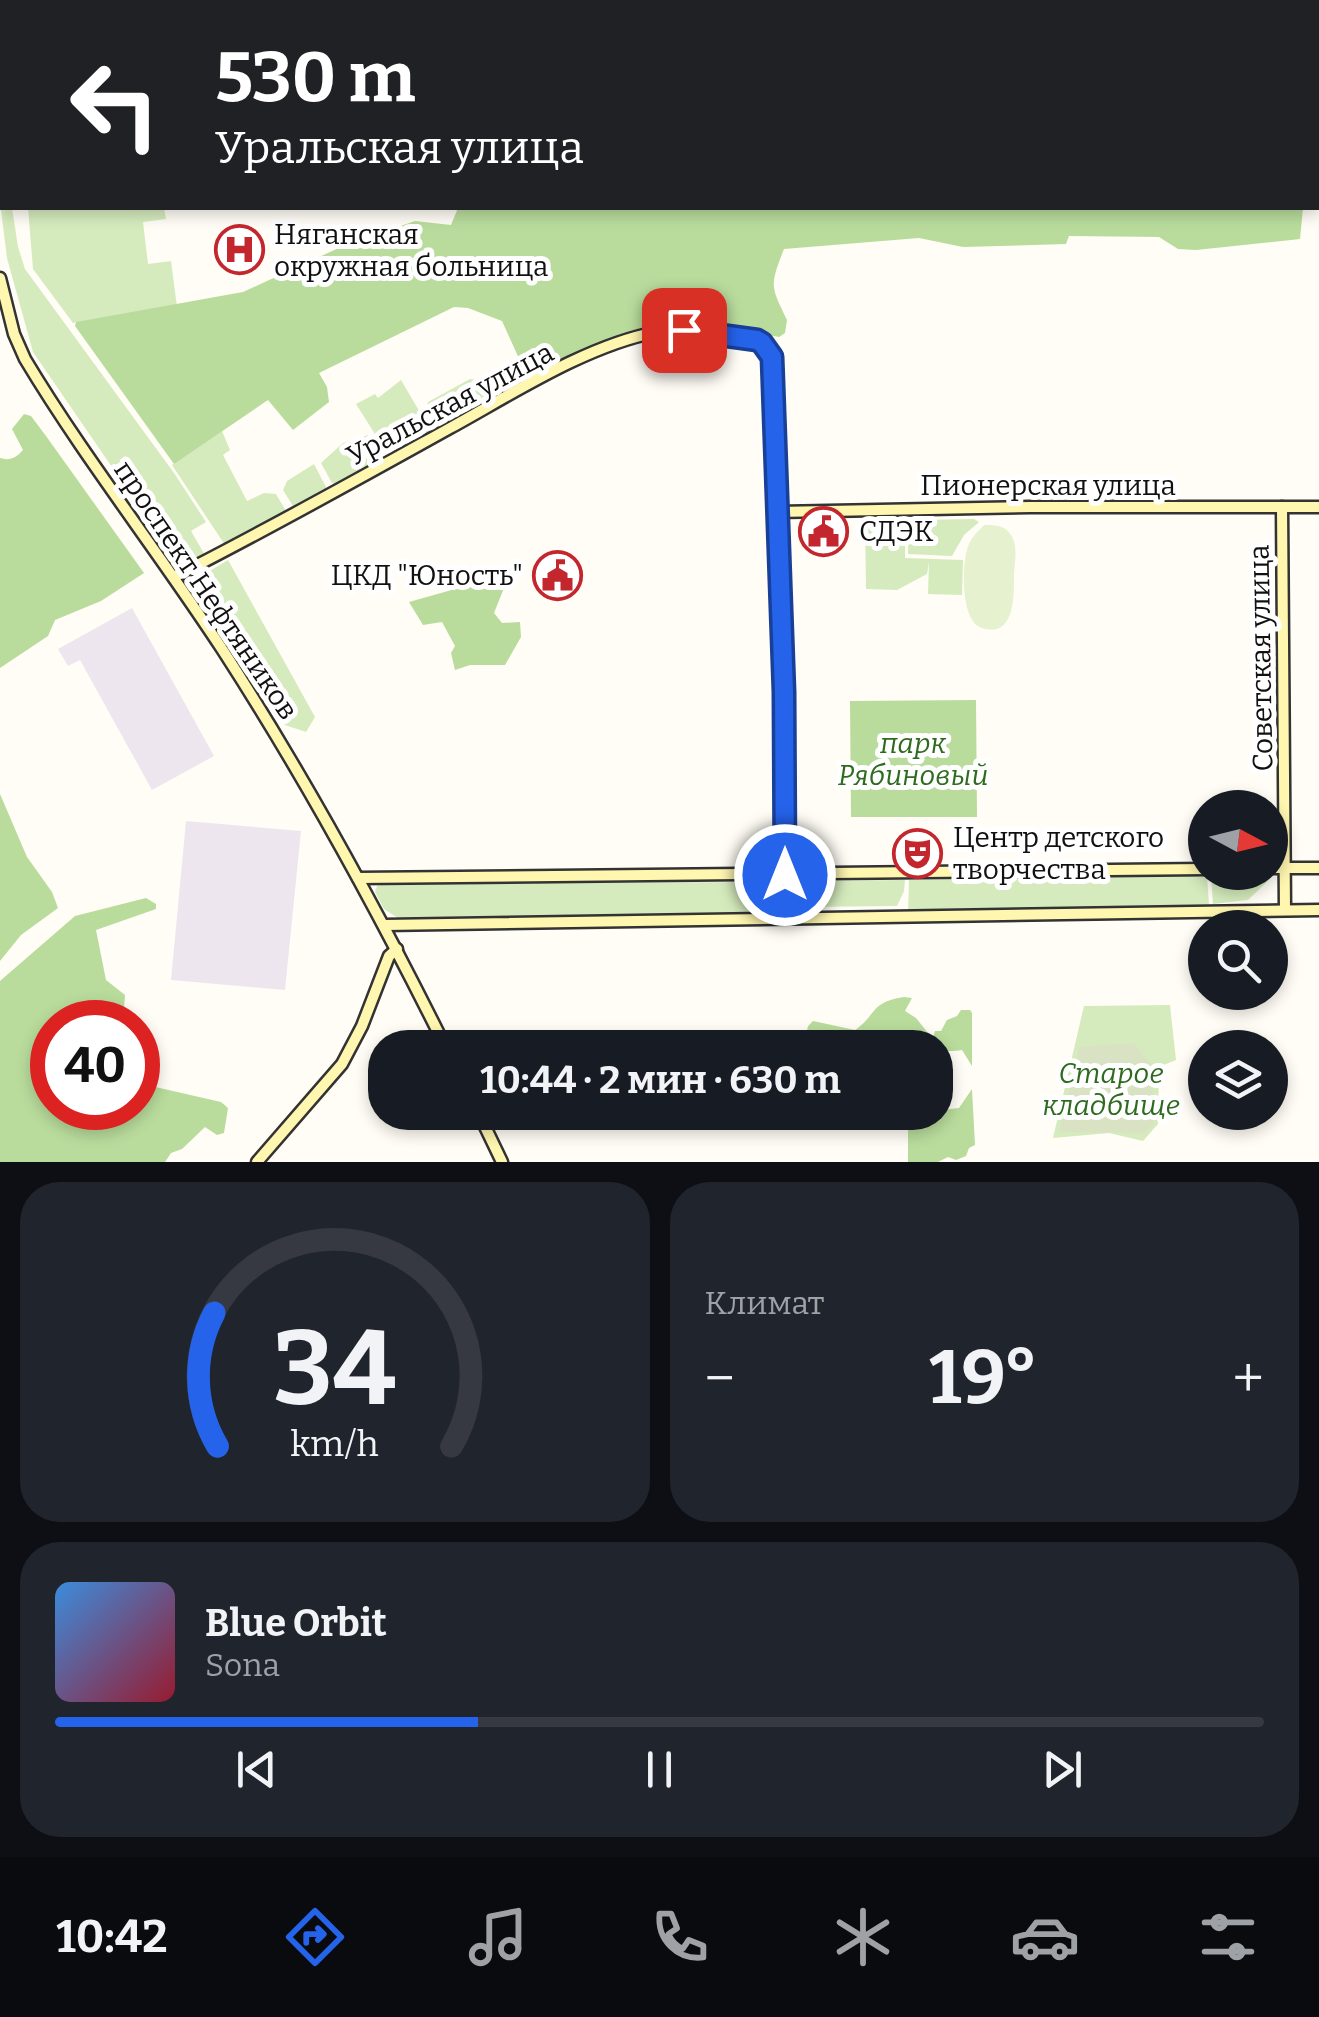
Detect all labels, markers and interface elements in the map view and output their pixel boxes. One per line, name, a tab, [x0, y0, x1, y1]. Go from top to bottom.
text: 530 m	[215, 36, 416, 120]
icon: left	[50, 40, 180, 170]
text: Уральская улица	[215, 121, 584, 175]
place label: Няганская окружная больница	[274, 218, 548, 283]
hospital icon: Няганская окружная больница	[213, 224, 265, 276]
pin	[642, 288, 727, 373]
icon: arrive	[657, 303, 712, 358]
street label: Уральская улица	[341, 336, 559, 472]
street label: проспект Нефтяников	[107, 455, 305, 725]
street label: Пионерская улица	[920, 469, 1176, 502]
public building icon: СДЭК	[798, 505, 850, 557]
place label: СДЭК	[859, 515, 934, 548]
street label: Советская улица	[1243, 544, 1279, 772]
public building icon: ЦКД "Юность"	[532, 549, 584, 601]
place label: ЦКД "Юность"	[331, 559, 523, 592]
park label: парк Рябиновый	[838, 727, 988, 792]
north arrow	[1188, 790, 1288, 890]
map controls	[1188, 790, 1288, 1130]
place label: Центр детского творчества	[953, 821, 1164, 886]
position arrow	[733, 823, 837, 927]
theatre icon: Центр детского творчества	[892, 827, 944, 879]
button: search	[1188, 910, 1288, 1010]
speed limit sign: 40	[30, 1000, 160, 1130]
button: layers	[1188, 1030, 1288, 1130]
text: 10:44 · 2 мин · 630 m	[480, 1057, 841, 1103]
park label: Старое кладбище	[1042, 1057, 1180, 1122]
text: Климат	[705, 1284, 824, 1322]
text: 34	[273, 1307, 396, 1432]
text: 19°	[929, 1333, 1038, 1423]
text: −	[705, 1346, 735, 1412]
text: +	[1233, 1346, 1264, 1412]
text: km/h	[291, 1423, 379, 1465]
text: Blue Orbit	[205, 1600, 387, 1646]
text: Sona	[205, 1646, 280, 1684]
icon: previous	[229, 1742, 284, 1797]
icon: pause	[632, 1742, 687, 1797]
icon: next	[1035, 1742, 1090, 1797]
icon: directions	[280, 1902, 350, 1972]
icon: music	[463, 1902, 533, 1972]
icon: phone	[645, 1902, 715, 1972]
icon: climate	[828, 1902, 898, 1972]
icon: car	[1010, 1902, 1080, 1972]
icon: filters	[1193, 1902, 1263, 1972]
text: 10:42	[56, 1910, 168, 1964]

